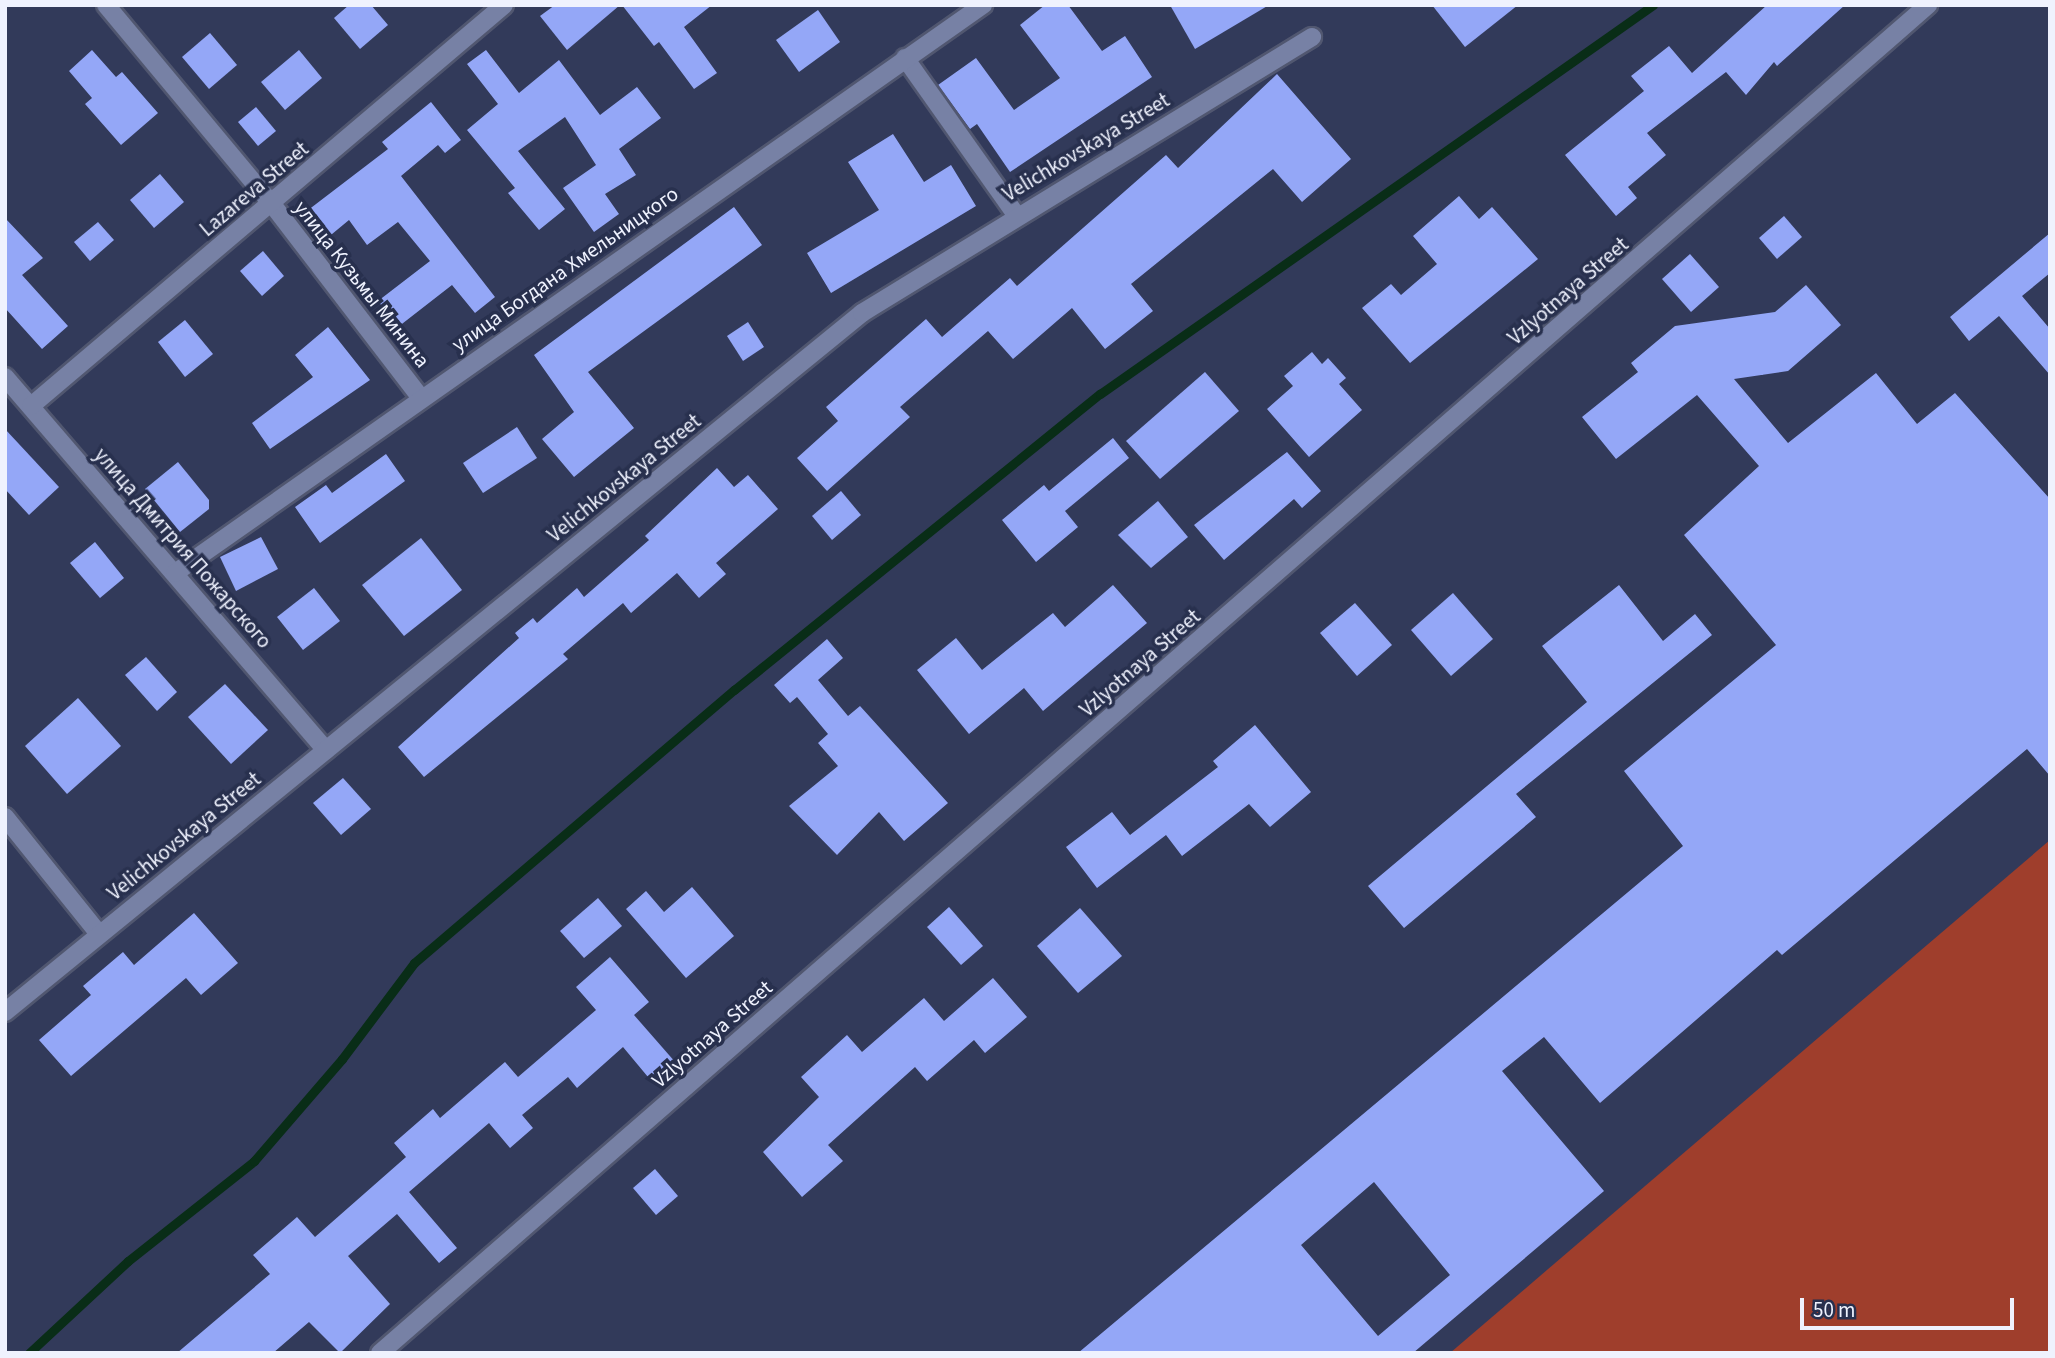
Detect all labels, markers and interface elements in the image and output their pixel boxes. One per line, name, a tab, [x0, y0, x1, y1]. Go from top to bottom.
street label: Velichkovskaya Street	[998, 87, 1174, 207]
street label: Lazareva Street	[194, 136, 314, 242]
street label: улица Богдана Хмельницкого	[447, 181, 683, 357]
street label: улица Кузьмы Минина	[289, 195, 435, 373]
street label: Vzlyotnaya Street	[1503, 232, 1633, 350]
street label: Velichkovskaya Street	[542, 408, 706, 548]
street label: улица Дмитрия Пожарского	[89, 443, 277, 653]
street label: Vzlyotnaya Street	[1075, 604, 1205, 722]
street label: Velichkovskaya Street	[102, 766, 266, 906]
street label: Vzlyotnaya Street	[647, 975, 777, 1093]
scale bar	[1803, 1284, 2016, 1328]
text: 50 m	[1813, 1295, 1855, 1325]

